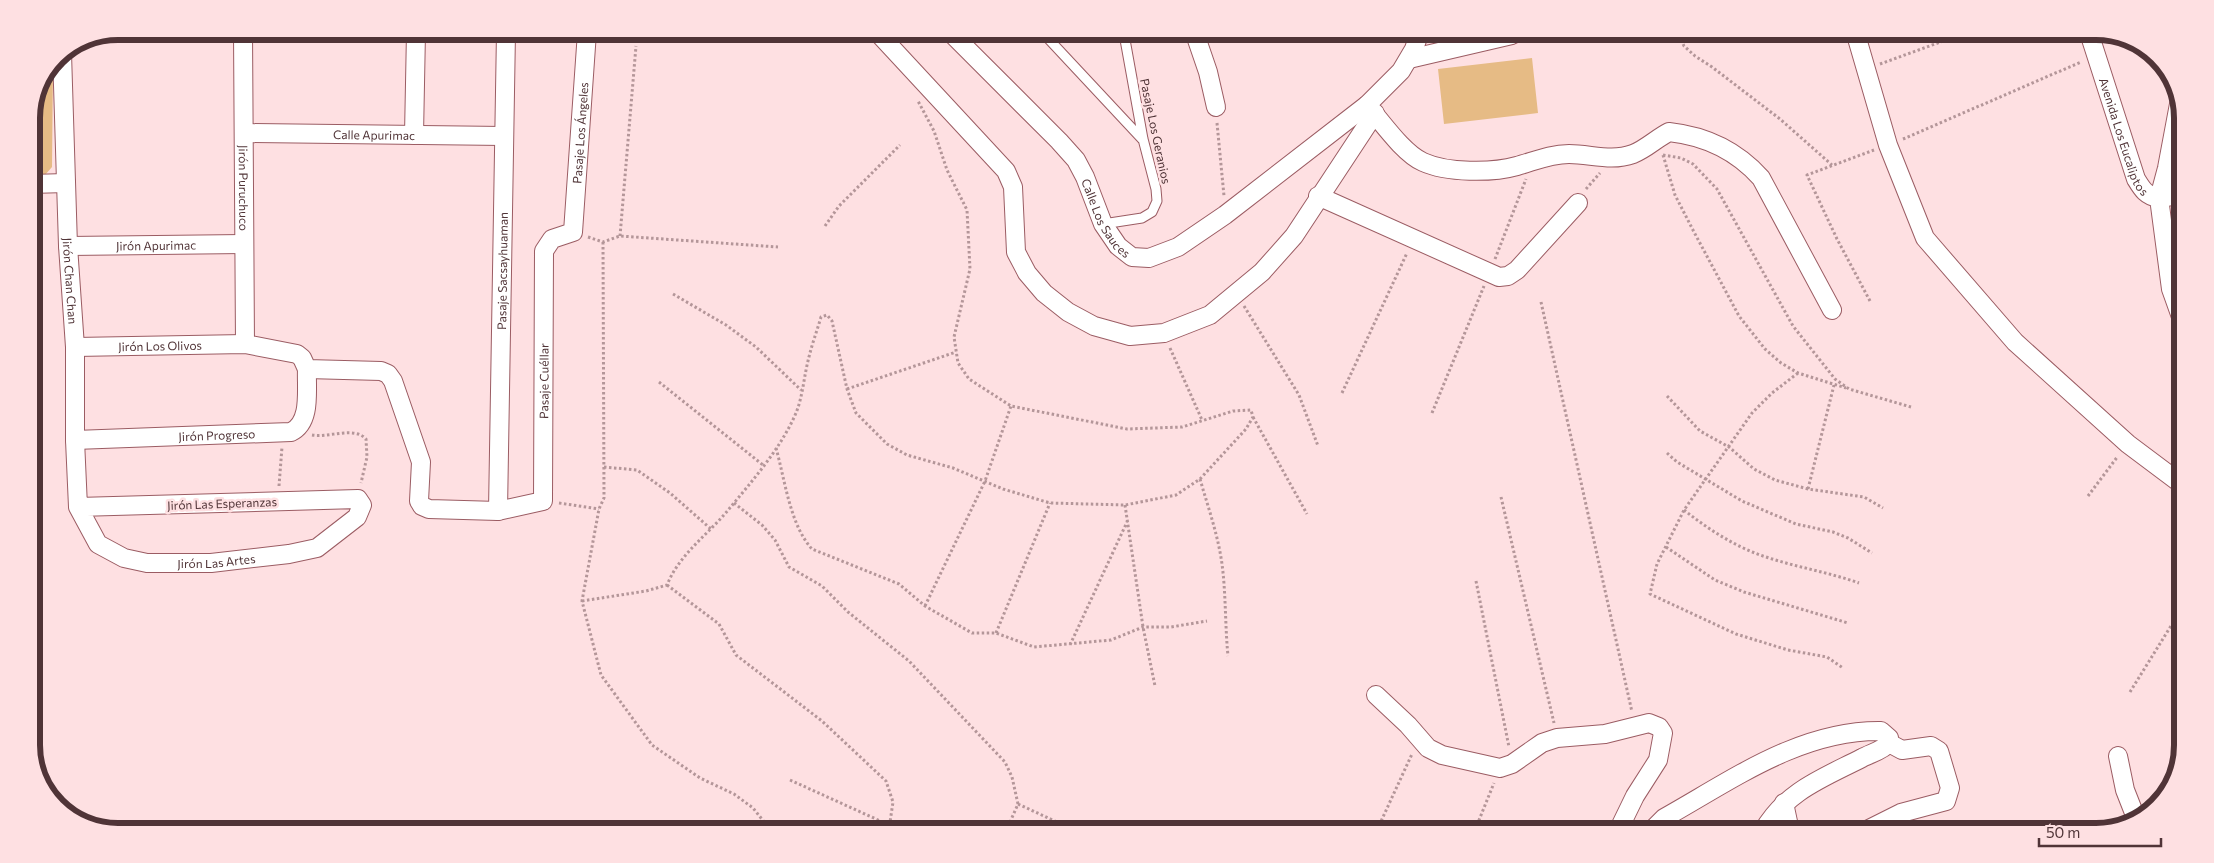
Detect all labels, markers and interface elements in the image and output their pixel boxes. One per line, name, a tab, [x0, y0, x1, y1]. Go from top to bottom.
street label: Avenida Los Eucaliptos	[2097, 76, 2152, 198]
street label: Pasaje Los Geranios	[1138, 77, 1174, 185]
street label: Pasaje Los Ángeles	[569, 82, 590, 184]
street label: Calle Apurimac	[333, 127, 415, 142]
street label: Jirón Puruchuco	[236, 145, 251, 231]
street label: Calle Los Sauces	[1079, 176, 1133, 260]
street label: Pasaje Sacsayhuaman	[494, 212, 510, 330]
street label: Jirón Chan Chan	[60, 237, 80, 324]
street label: Jirón Apurimac	[116, 238, 196, 253]
street label: Jirón Los Olivos	[118, 338, 202, 354]
street label: Pasaje Cuéllar	[536, 343, 551, 419]
street label: Jirón Progreso	[178, 426, 256, 444]
street label: Jirón Las Esperanzas	[167, 494, 277, 513]
street label: Jirón Las Artes	[177, 551, 256, 571]
scale bar	[2039, 816, 2162, 848]
text: 50 m	[2046, 823, 2080, 841]

